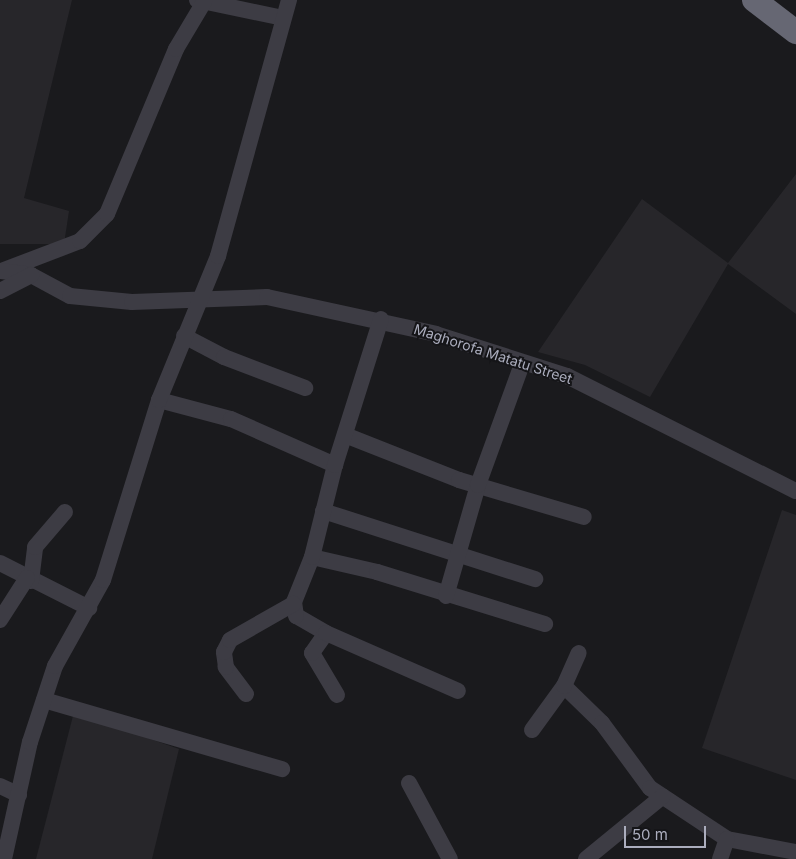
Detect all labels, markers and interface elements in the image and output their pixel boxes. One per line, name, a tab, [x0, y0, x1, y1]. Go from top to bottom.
street label: Maghorofa Matatu Street	[412, 320, 574, 388]
scale bar	[626, 816, 708, 848]
text: 50 m	[632, 825, 668, 844]

